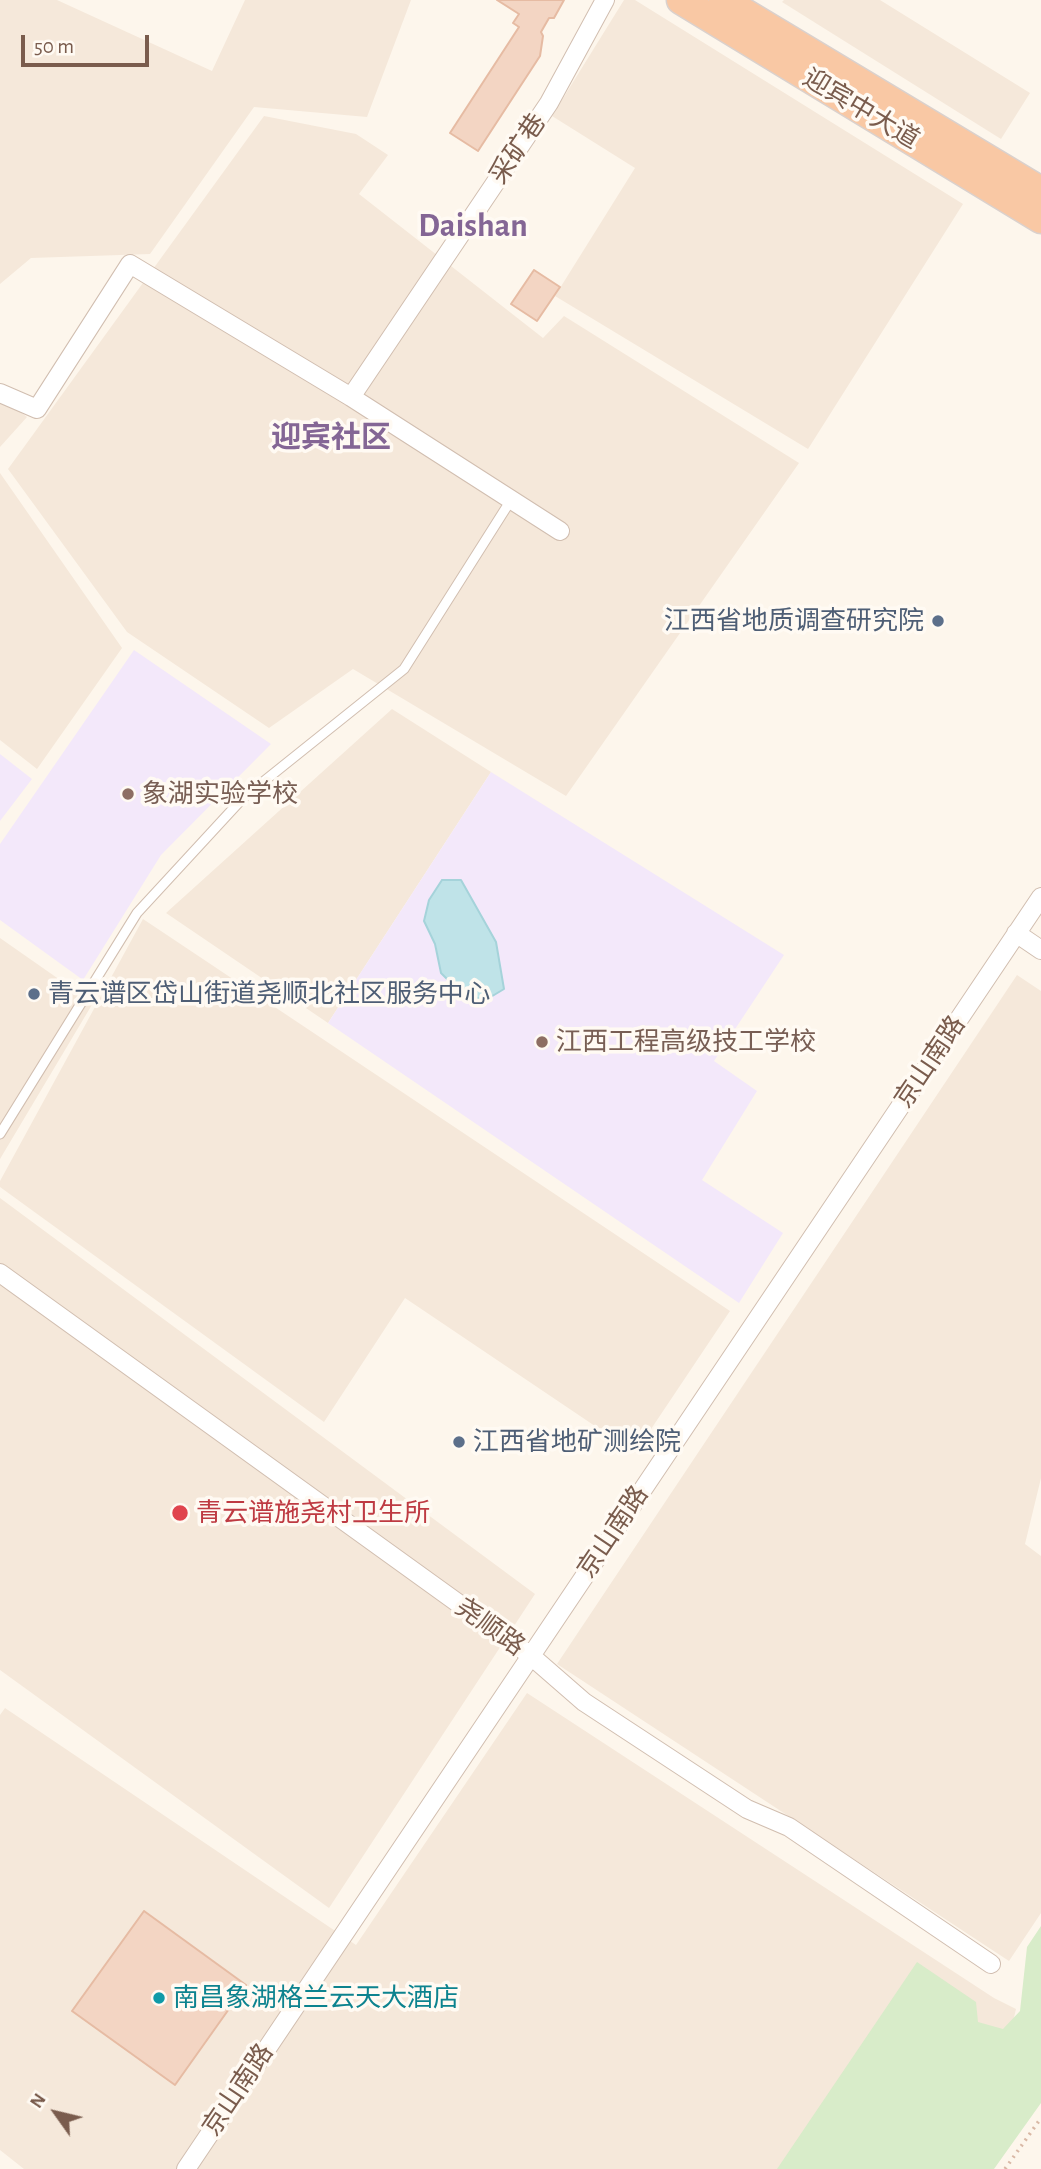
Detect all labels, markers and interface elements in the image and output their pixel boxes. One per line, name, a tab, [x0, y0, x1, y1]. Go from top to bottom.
scale bar	[24, 21, 152, 65]
text: 50 m	[34, 36, 74, 57]
street label: 迎宾中大道	[797, 62, 925, 156]
street label: 采矿巷	[483, 108, 553, 190]
district label: Daishan	[418, 206, 528, 246]
district label: 迎宾社区	[271, 420, 391, 456]
place label: 江西省地质调查研究院	[664, 605, 924, 637]
marker: 江西省地质调查研究院	[930, 613, 946, 629]
place label: 象湖实验学校	[142, 778, 298, 810]
marker: 象湖实验学校	[120, 786, 136, 802]
place label: 青云谱区岱山街道尧顺北社区服务中心	[48, 978, 490, 1010]
marker: 青云谱区岱山街道尧顺北社区服务中心	[26, 986, 42, 1002]
street label: 京山南路	[888, 1010, 972, 1114]
place label: 江西工程高级技工学校	[556, 1026, 816, 1058]
marker: 江西工程高级技工学校	[534, 1034, 550, 1050]
place label: 江西省地矿测绘院	[473, 1426, 681, 1458]
marker: 江西省地矿测绘院	[451, 1434, 467, 1450]
street label: 京山南路	[571, 1480, 655, 1584]
place label: 青云谱施尧村卫生所	[196, 1497, 430, 1529]
marker: 青云谱施尧村卫生所	[170, 1503, 190, 1523]
street label: 尧顺路	[449, 1591, 531, 1663]
place label: 南昌象湖格兰云天大酒店	[173, 1982, 459, 2014]
marker: 南昌象湖格兰云天大酒店	[151, 1990, 167, 2006]
street label: 京山南路	[196, 2038, 280, 2142]
north arrow	[21, 2078, 91, 2148]
text: N	[27, 2090, 50, 2112]

